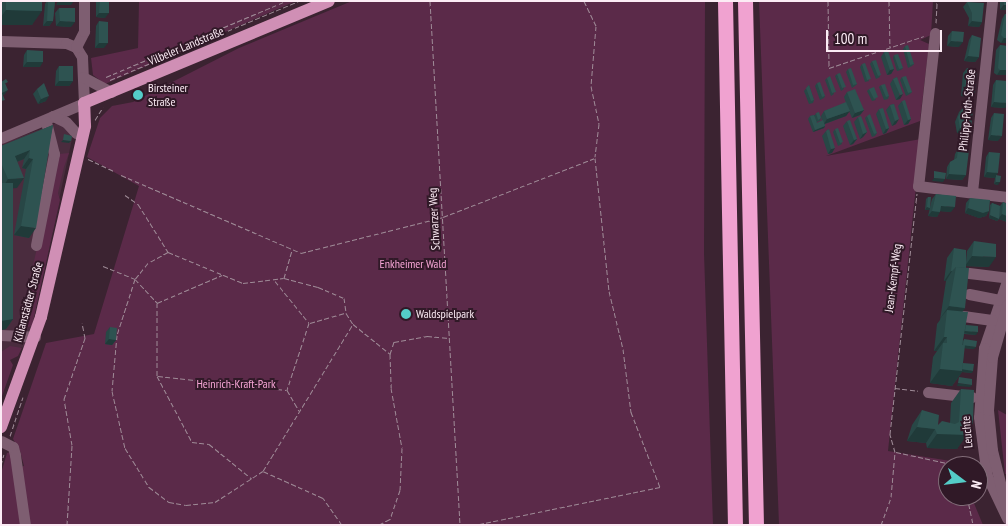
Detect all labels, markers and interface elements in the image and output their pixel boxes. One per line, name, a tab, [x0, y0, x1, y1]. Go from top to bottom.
scale bar	[828, 20, 944, 52]
street label: Vilbeler Landstraße	[146, 24, 226, 68]
text: 100 m	[834, 29, 867, 48]
street label: Philipp-Puth-Straße	[956, 68, 978, 152]
place label: Birsteiner Straße	[148, 81, 188, 109]
marker: Birsteiner Straße	[132, 89, 144, 101]
street label: Schwarzer Weg	[425, 187, 443, 251]
street label: Jean-Kempf-Weg	[882, 243, 904, 313]
park label: Enkheimer Wald	[380, 257, 446, 271]
street label: Kilianstädter Straße	[10, 260, 46, 344]
place label: Waldspielpark	[416, 307, 474, 321]
marker: Waldspielpark	[400, 308, 412, 320]
park label: Heinrich-Kraft-Park	[196, 377, 276, 391]
street label: Leuchte	[958, 415, 976, 449]
north arrow	[938, 456, 988, 506]
text: N	[967, 479, 986, 491]

